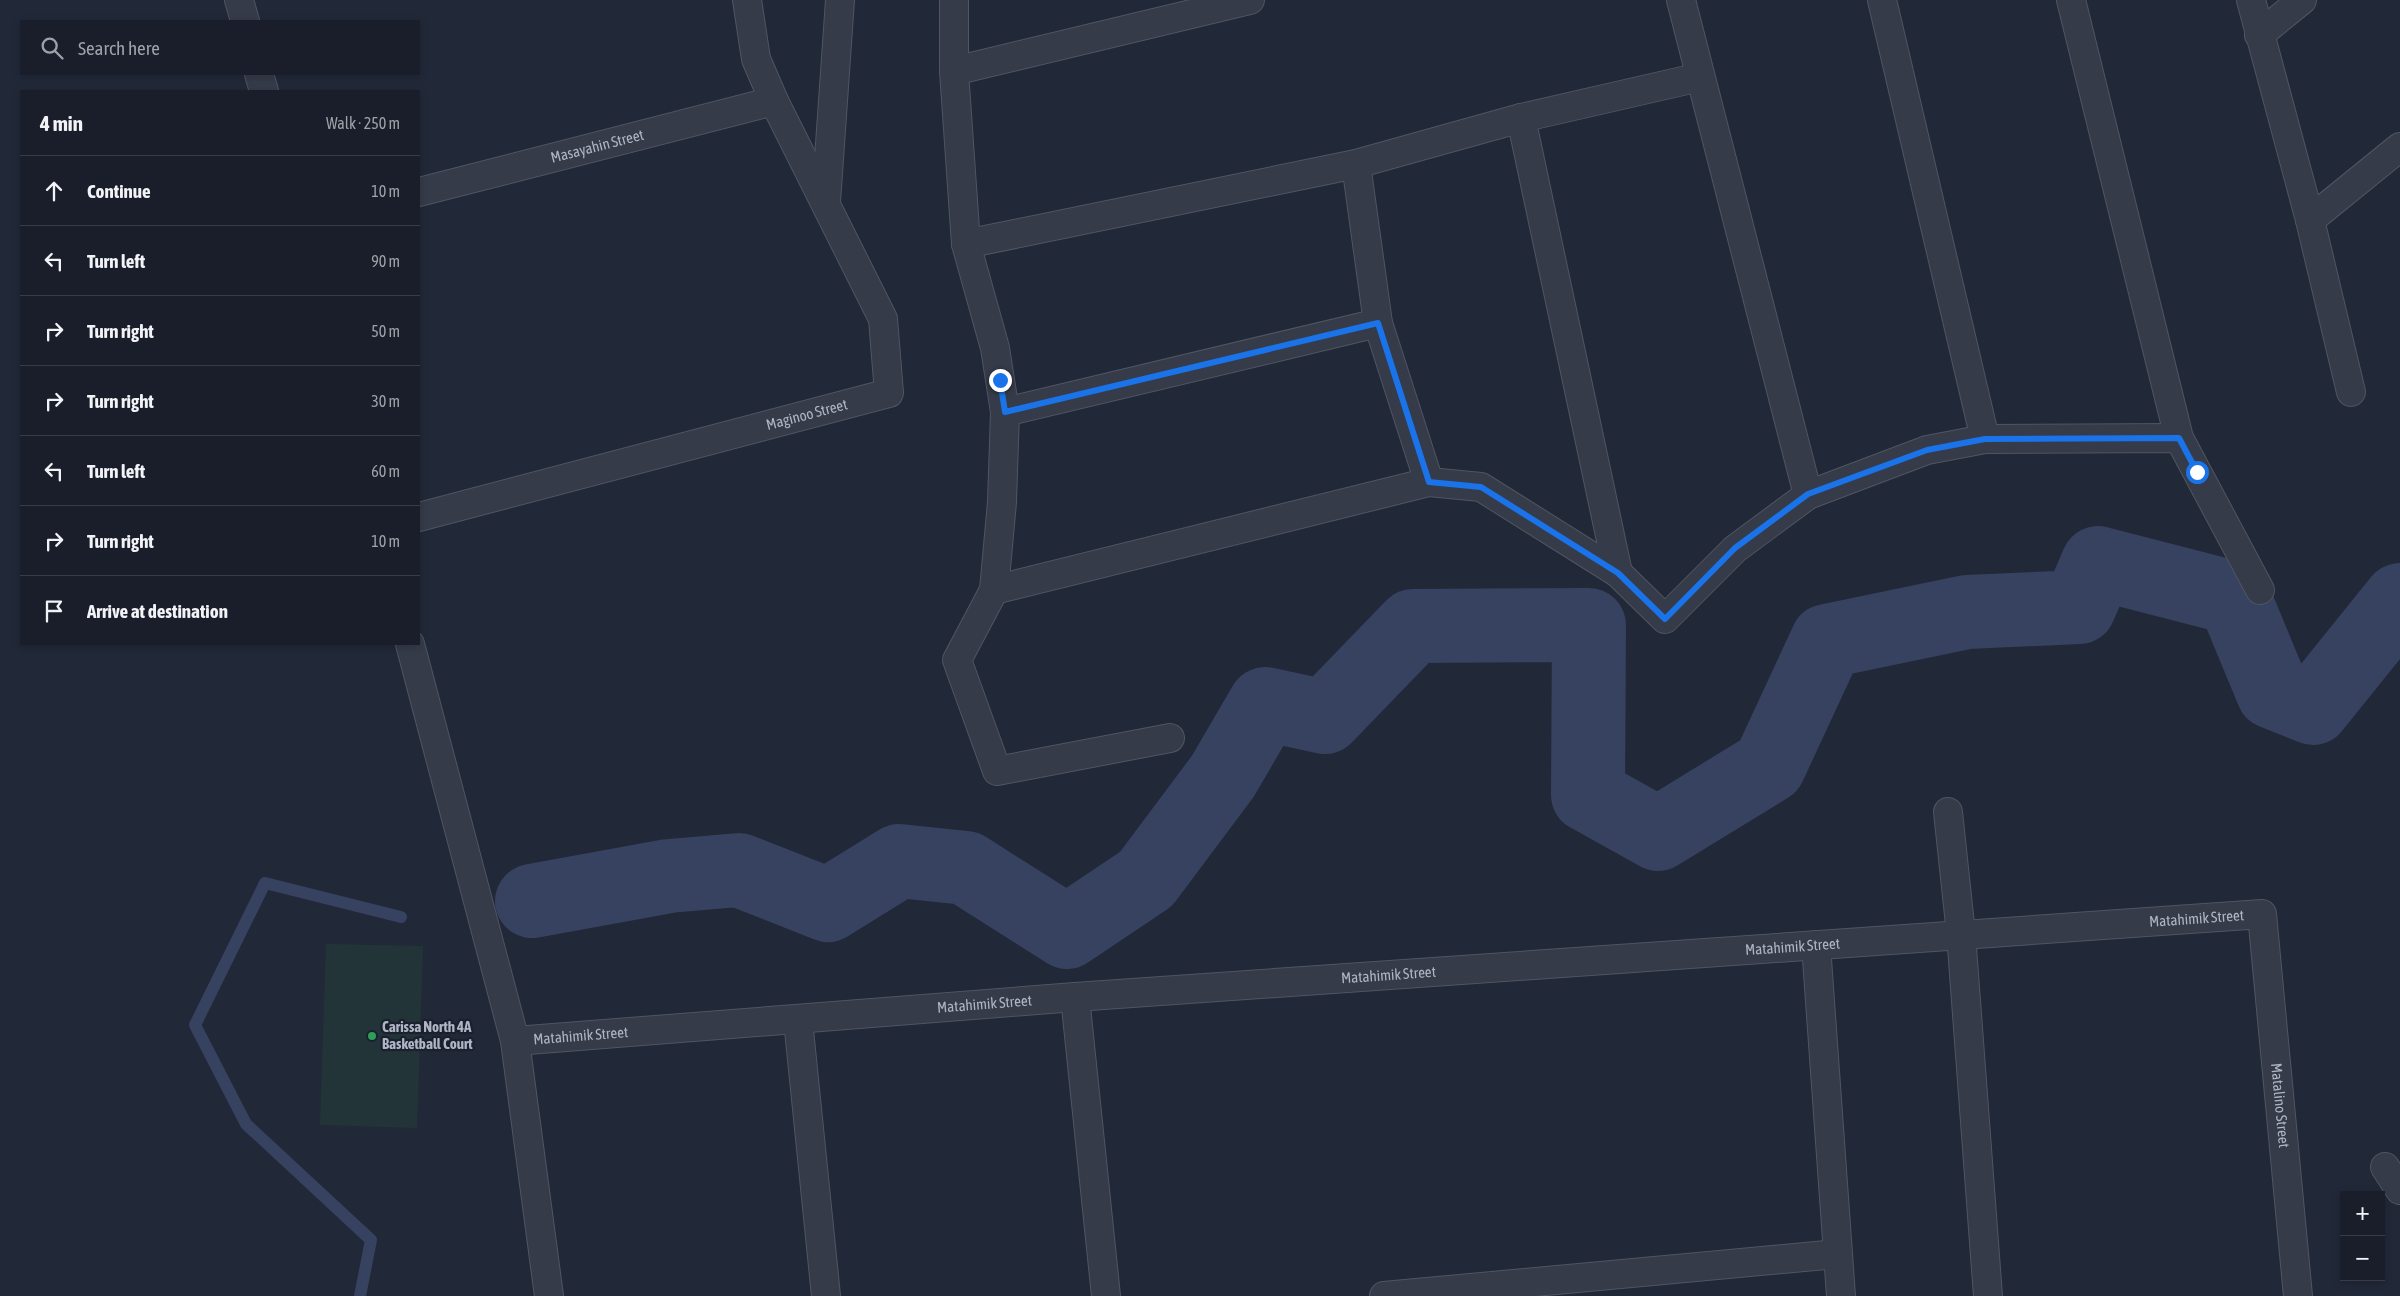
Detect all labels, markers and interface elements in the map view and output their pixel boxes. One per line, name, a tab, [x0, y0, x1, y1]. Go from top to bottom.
search box	[20, 20, 420, 75]
icon: search	[38, 34, 66, 62]
text: Search here	[78, 37, 160, 59]
text: 4 min	[40, 111, 83, 135]
text: Walk · 250 m	[326, 114, 400, 132]
street label: Masayahin Street	[549, 126, 645, 166]
icon: ahead	[40, 177, 68, 205]
text: Continue	[87, 180, 151, 202]
text: 10 m	[371, 182, 400, 200]
icon: left	[40, 247, 68, 275]
text: Turn left	[87, 250, 145, 272]
text: 90 m	[371, 252, 400, 270]
icon: right	[40, 317, 68, 345]
text: Turn right	[87, 320, 154, 342]
text: 50 m	[371, 322, 400, 340]
route end	[989, 369, 1012, 392]
icon: right	[40, 387, 68, 415]
text: Turn right	[87, 390, 154, 412]
text: 30 m	[371, 392, 400, 410]
street label: Maginoo Street	[764, 395, 849, 433]
icon: left	[40, 457, 68, 485]
text: Turn left	[87, 460, 145, 482]
route start	[2186, 461, 2209, 484]
text: 60 m	[371, 462, 400, 480]
icon: right	[40, 527, 68, 555]
text: Turn right	[87, 530, 154, 552]
text: 10 m	[371, 532, 400, 550]
icon: arrive	[40, 597, 68, 625]
text: Arrive at destination	[87, 600, 228, 622]
street label: Matahimik Street	[2149, 906, 2244, 930]
street label: Matahimik Street	[1745, 935, 1840, 958]
street label: Matahimik Street	[1340, 963, 1436, 986]
street label: Matahimik Street	[936, 991, 1033, 1016]
place label: Carissa North 4A Basketball Court	[382, 1018, 473, 1052]
street label: Matahimik Street	[533, 1023, 629, 1048]
marker: Carissa North 4A Basketball Court	[366, 1030, 378, 1042]
street label: Matalino Street	[2268, 1062, 2293, 1149]
map controls	[2340, 1191, 2385, 1281]
button: +	[2340, 1191, 2385, 1236]
button: −	[2340, 1236, 2385, 1281]

